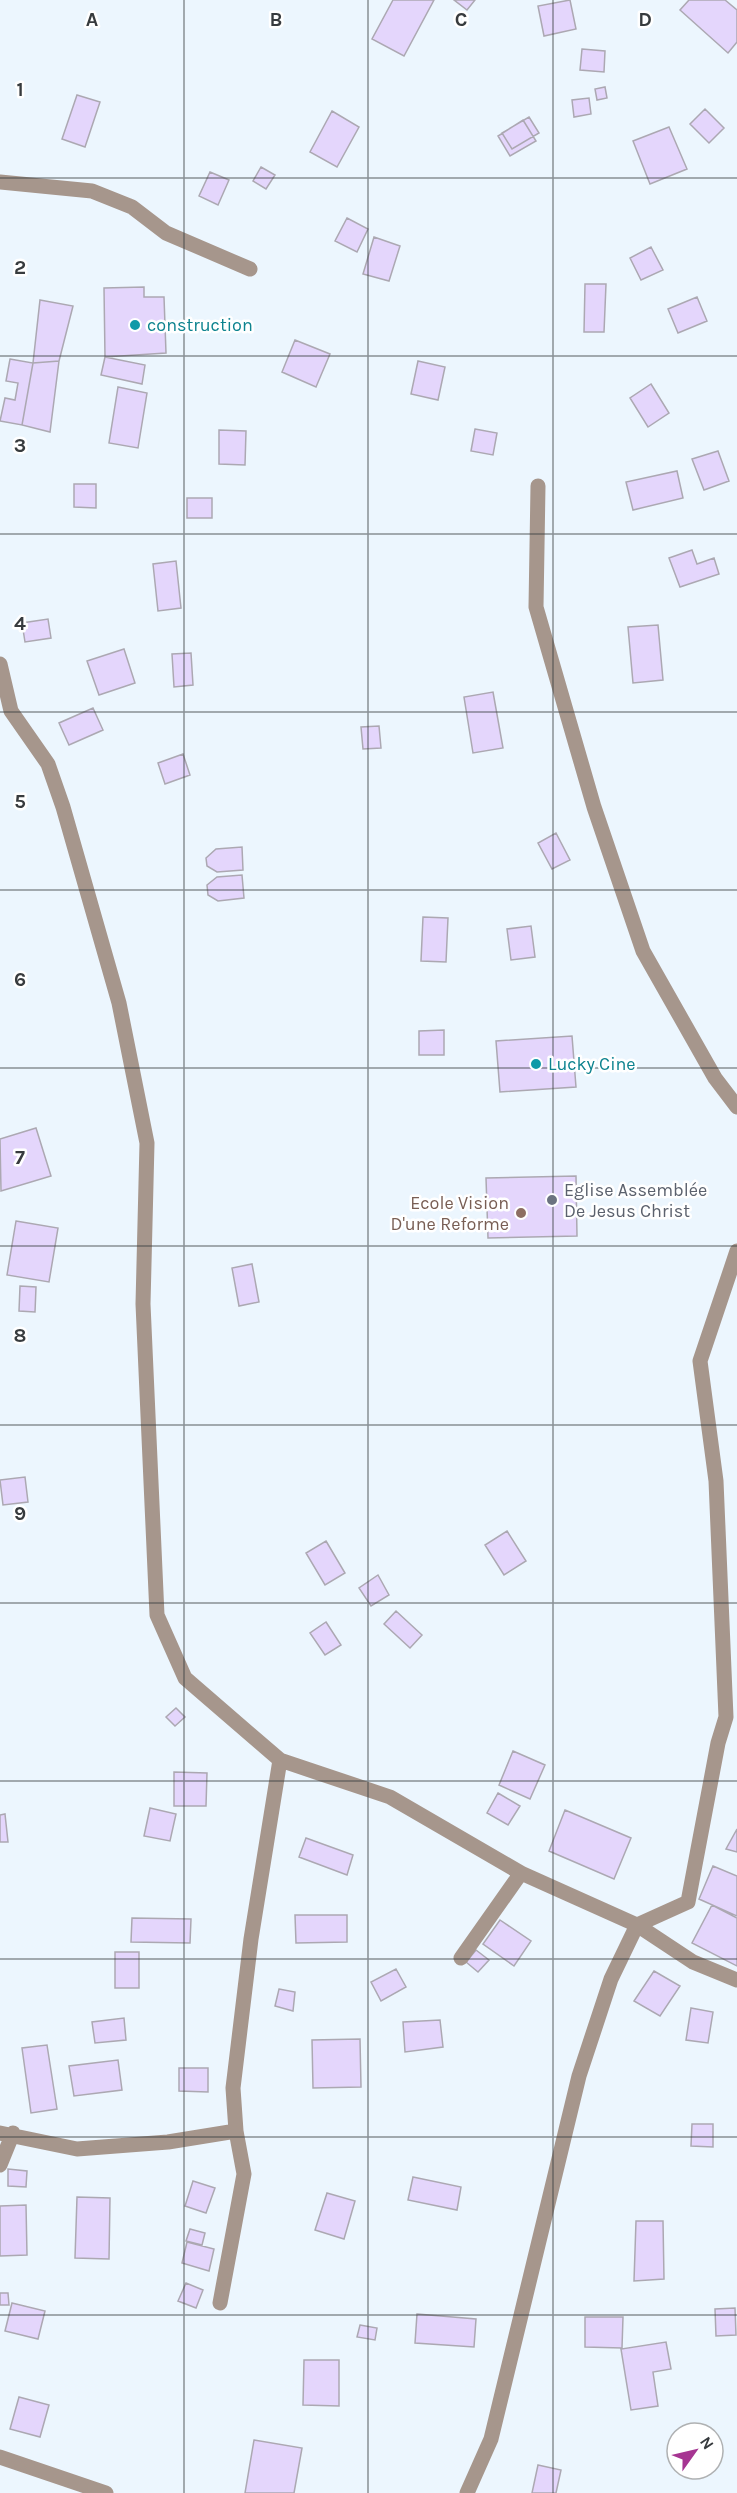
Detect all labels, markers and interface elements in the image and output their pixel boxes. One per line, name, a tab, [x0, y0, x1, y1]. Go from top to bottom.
text: A	[86, 8, 99, 31]
text: B	[270, 8, 282, 31]
text: C	[455, 8, 467, 31]
text: D	[638, 8, 652, 31]
text: 1	[16, 78, 24, 101]
text: 2	[14, 256, 26, 279]
place label: construction	[147, 314, 253, 336]
marker: construction	[128, 318, 142, 332]
text: 3	[14, 434, 26, 457]
text: 4	[14, 612, 26, 635]
text: 5	[14, 790, 26, 813]
text: 6	[14, 968, 26, 991]
place label: Lucky Cine	[548, 1053, 636, 1075]
marker: Lucky Cine	[529, 1057, 543, 1071]
text: 7	[15, 1146, 25, 1169]
place label: Eglise Assemblée De Jesus Christ	[564, 1179, 707, 1222]
place label: Ecole Vision D'une Reforme	[391, 1192, 509, 1235]
marker: Eglise Assemblée De Jesus Christ	[545, 1193, 559, 1207]
marker: Ecole Vision D'une Reforme	[514, 1206, 528, 1220]
text: 8	[14, 1324, 26, 1347]
text: 9	[14, 1502, 26, 1525]
north arrow	[665, 2421, 725, 2481]
text: N	[696, 2433, 718, 2453]

